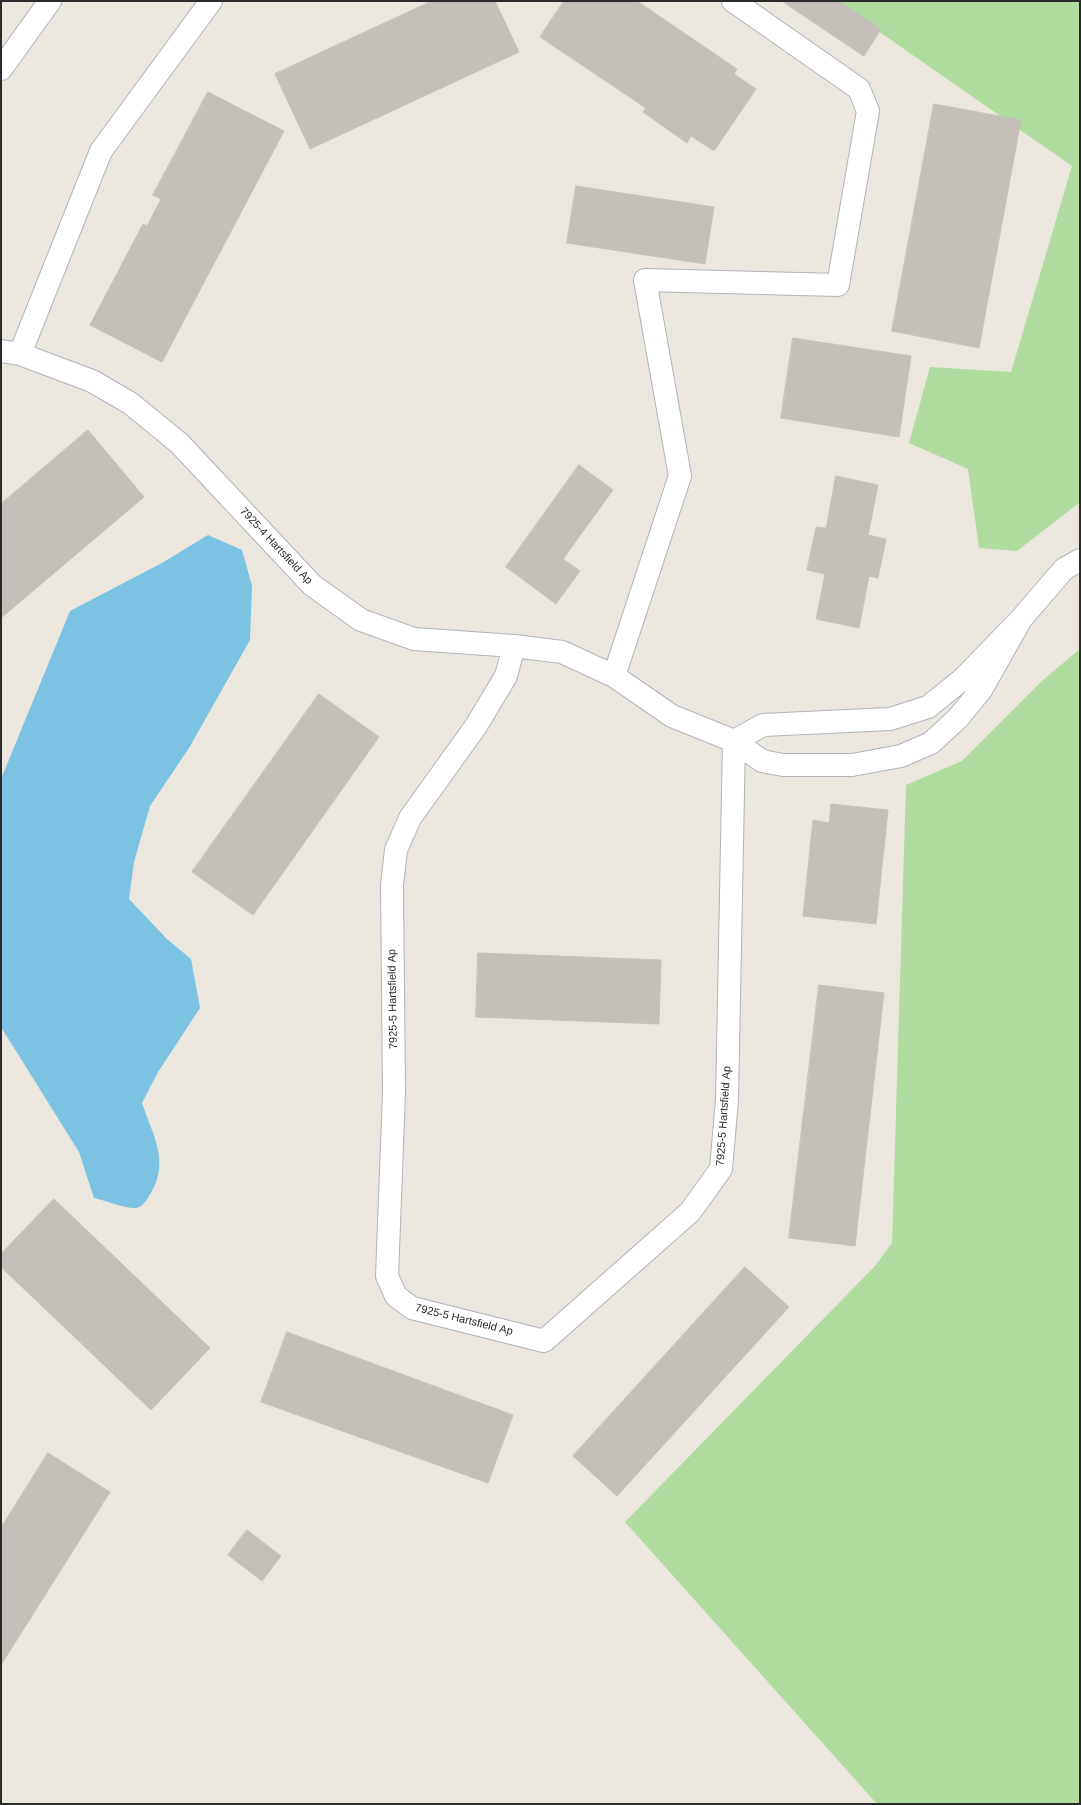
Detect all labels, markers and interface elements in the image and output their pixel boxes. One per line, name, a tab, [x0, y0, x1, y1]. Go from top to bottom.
street label: 7925-4 Hartsfield Ap	[237, 505, 315, 587]
street label: 7925-5 Hartsfield Ap	[386, 949, 400, 1049]
street label: 7925-5 Hartsfield Ap	[714, 1066, 734, 1166]
street label: 7925-5 Hartsfield Ap	[414, 1301, 514, 1339]

